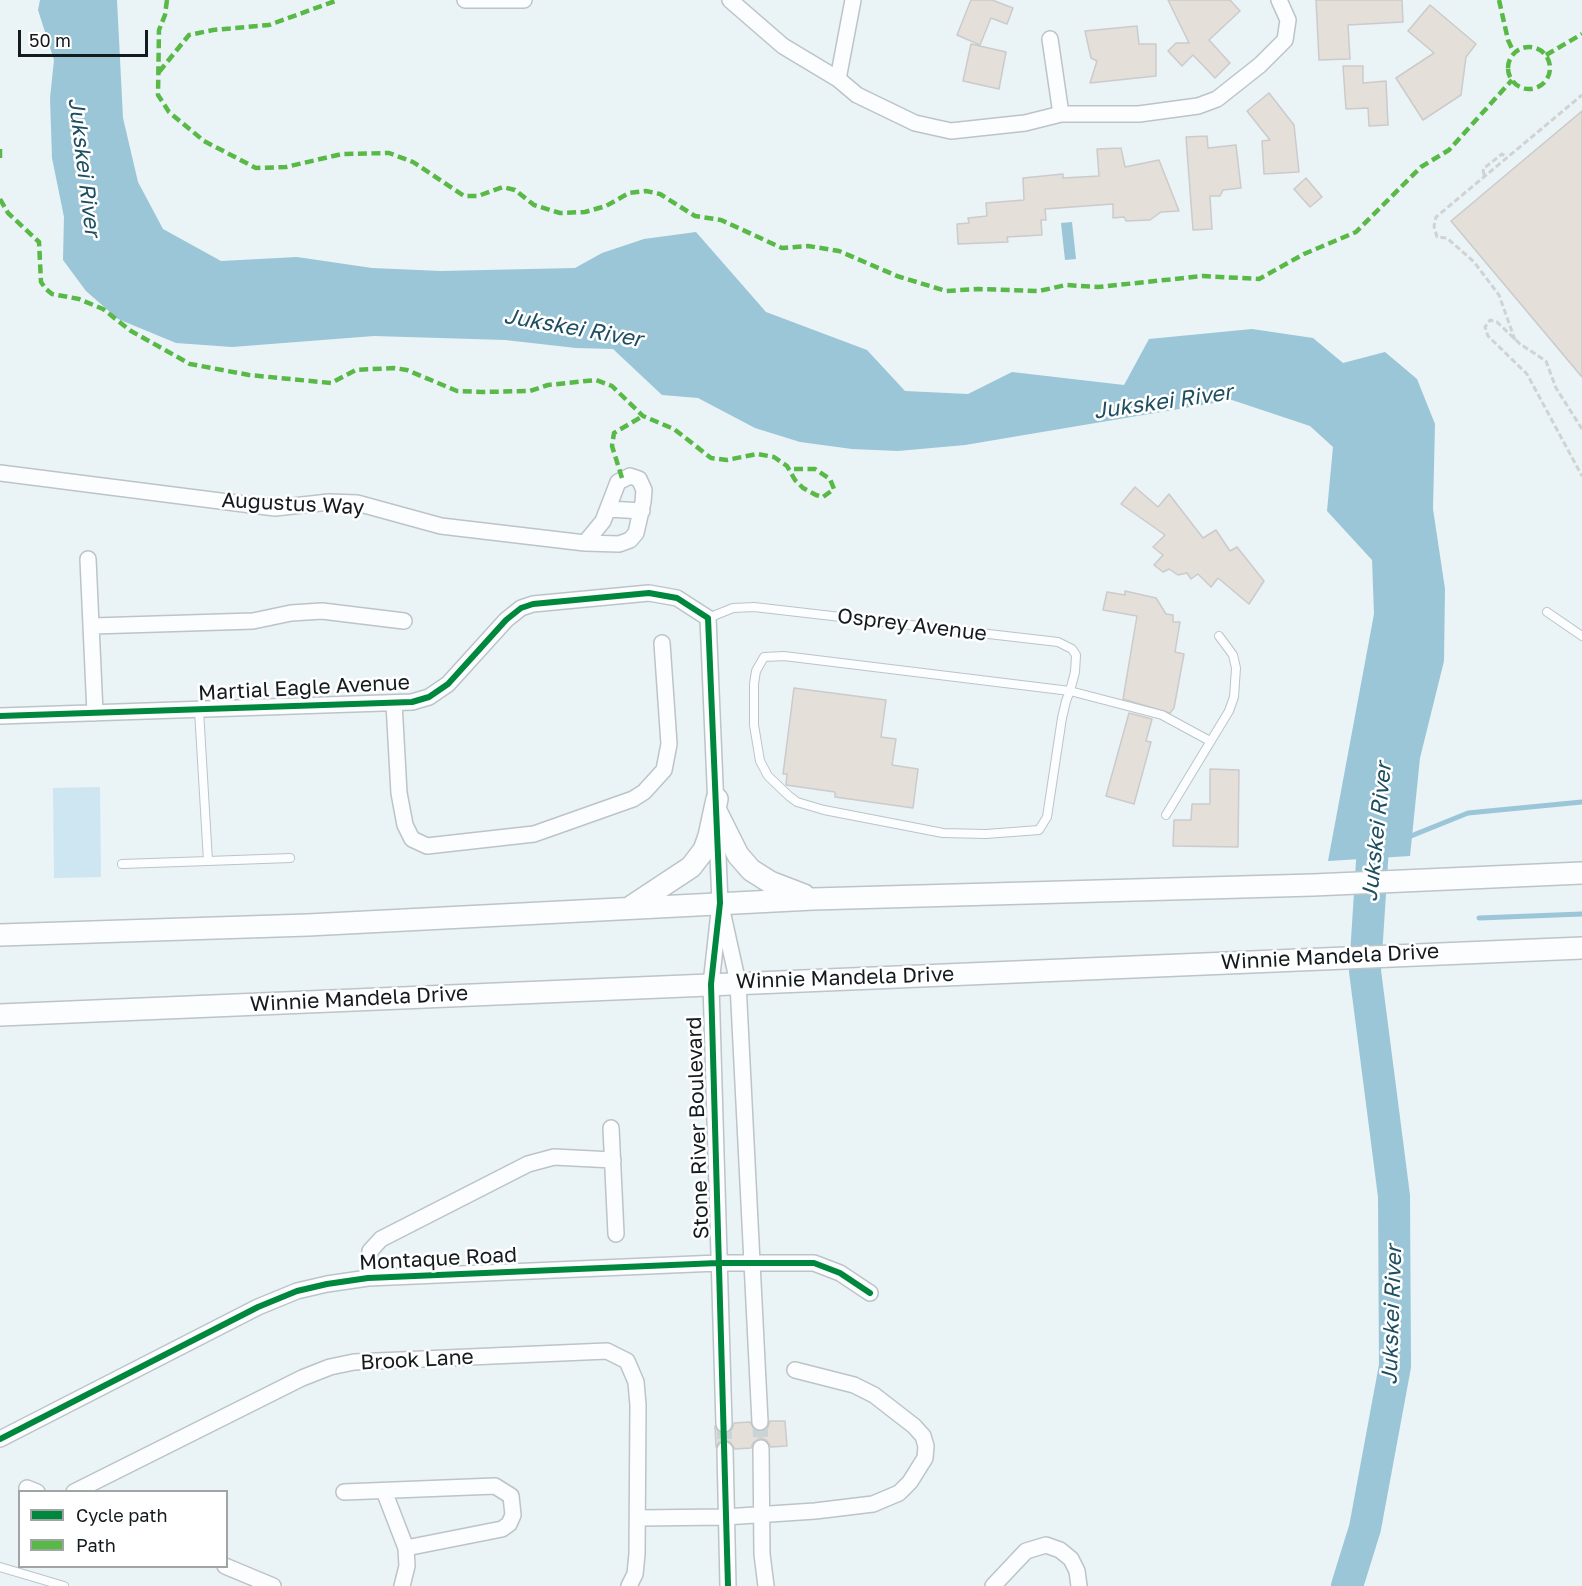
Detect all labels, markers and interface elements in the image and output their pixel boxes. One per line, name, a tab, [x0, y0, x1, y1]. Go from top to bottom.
scale bar	[21, 18, 152, 56]
text: 50 m	[29, 29, 71, 51]
water label: Jukskei River	[62, 96, 106, 238]
water label: Jukskei River	[502, 303, 644, 353]
water label: Jukskei River	[1092, 379, 1234, 425]
street label: Augustus Way	[221, 488, 365, 520]
street label: Osprey Avenue	[836, 603, 988, 647]
street label: Martial Eagle Avenue	[198, 670, 410, 706]
water label: Jukskei River	[1357, 761, 1397, 903]
street label: Winnie Mandela Drive	[1220, 939, 1440, 975]
street label: Winnie Mandela Drive	[735, 962, 955, 994]
street label: Winnie Mandela Drive	[249, 981, 469, 1017]
street label: Stone River Boulevard	[682, 1016, 714, 1240]
street label: Montaque Road	[358, 1242, 518, 1276]
water label: Jukskei River	[1376, 1245, 1408, 1385]
street label: Brook Lane	[360, 1344, 474, 1376]
legend	[18, 1490, 228, 1568]
text: Cycle path	[76, 1504, 168, 1526]
text: Path	[76, 1534, 116, 1556]

